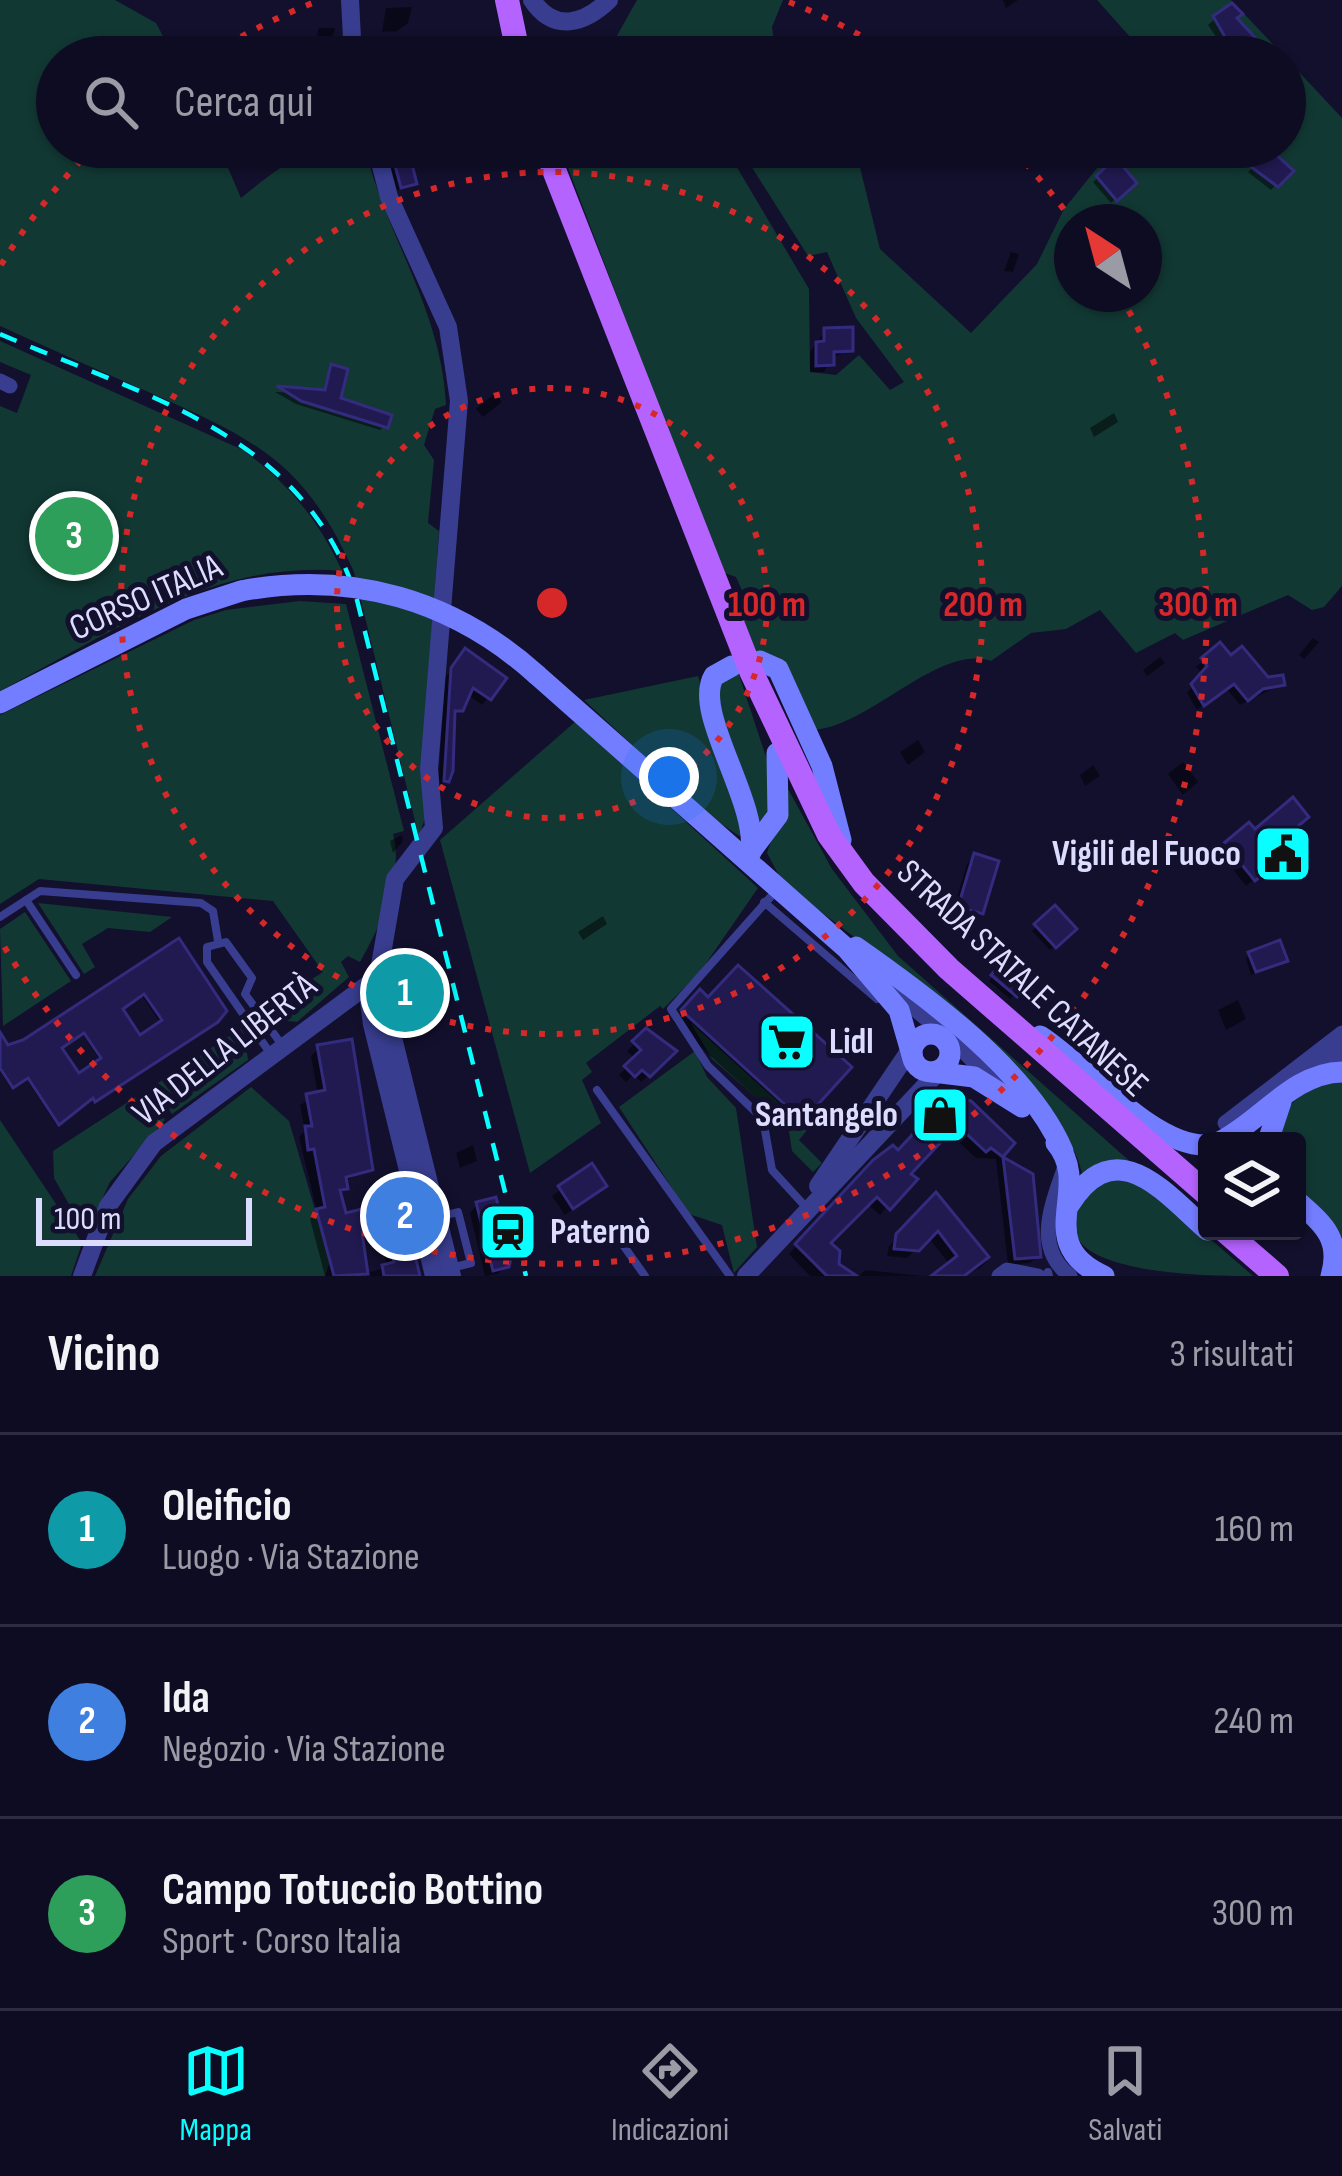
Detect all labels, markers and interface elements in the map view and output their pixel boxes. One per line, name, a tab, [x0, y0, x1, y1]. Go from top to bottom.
search box	[36, 36, 1306, 168]
icon: search	[78, 69, 144, 135]
text: Cerca qui	[174, 75, 314, 130]
north arrow	[1054, 204, 1162, 312]
pin: 3	[35, 491, 113, 581]
street label: CORSO ITALIA	[63, 545, 229, 651]
centre of rings	[531, 582, 573, 624]
text: 100 m	[728, 584, 806, 627]
text: 200 m	[943, 584, 1023, 627]
text: 300 m	[1158, 584, 1238, 627]
your location	[639, 747, 699, 807]
public building icon: Vigili del Fuoco	[1252, 823, 1314, 885]
place label: Vigili del Fuoco	[1052, 833, 1241, 876]
street label: STRADA STATALE CATANESE	[887, 851, 1157, 1107]
pin: 1	[366, 948, 444, 1038]
street label: VIA DELLA LIBERTÀ	[125, 965, 326, 1135]
supermarket icon: Lidl	[756, 1011, 818, 1073]
place label: Lidl	[829, 1021, 873, 1064]
shop icon: Santangelo	[909, 1084, 971, 1146]
place label: Santangelo	[755, 1094, 898, 1137]
map controls	[1198, 1132, 1306, 1240]
button: layers	[1198, 1132, 1306, 1240]
pin: 2	[366, 1171, 444, 1261]
scale bar	[36, 1192, 252, 1245]
text: 100 m	[54, 1199, 121, 1239]
station icon: Paternò	[477, 1201, 539, 1263]
place label: Paternò	[550, 1211, 651, 1254]
text: Vicino	[48, 1324, 160, 1385]
text: 3 risultati	[1170, 1331, 1294, 1378]
text: Oleificio	[162, 1479, 292, 1534]
text: 1	[79, 1506, 95, 1553]
text: 160 m	[1215, 1506, 1294, 1553]
text: Luogo · Via Stazione	[162, 1534, 420, 1581]
text: Ida	[162, 1671, 210, 1726]
text: 2	[78, 1698, 96, 1745]
text: 240 m	[1213, 1698, 1294, 1745]
text: Negozio · Via Stazione	[162, 1726, 446, 1773]
text: Campo Totuccio Bottino	[162, 1863, 543, 1918]
text: 3	[78, 1890, 96, 1937]
text: 300 m	[1212, 1890, 1294, 1937]
text: Sport · Corso Italia	[162, 1918, 401, 1965]
tab: Mappa	[180, 2038, 252, 2150]
tab: Indicazioni	[611, 2038, 729, 2150]
tab: Salvati	[1088, 2038, 1162, 2150]

